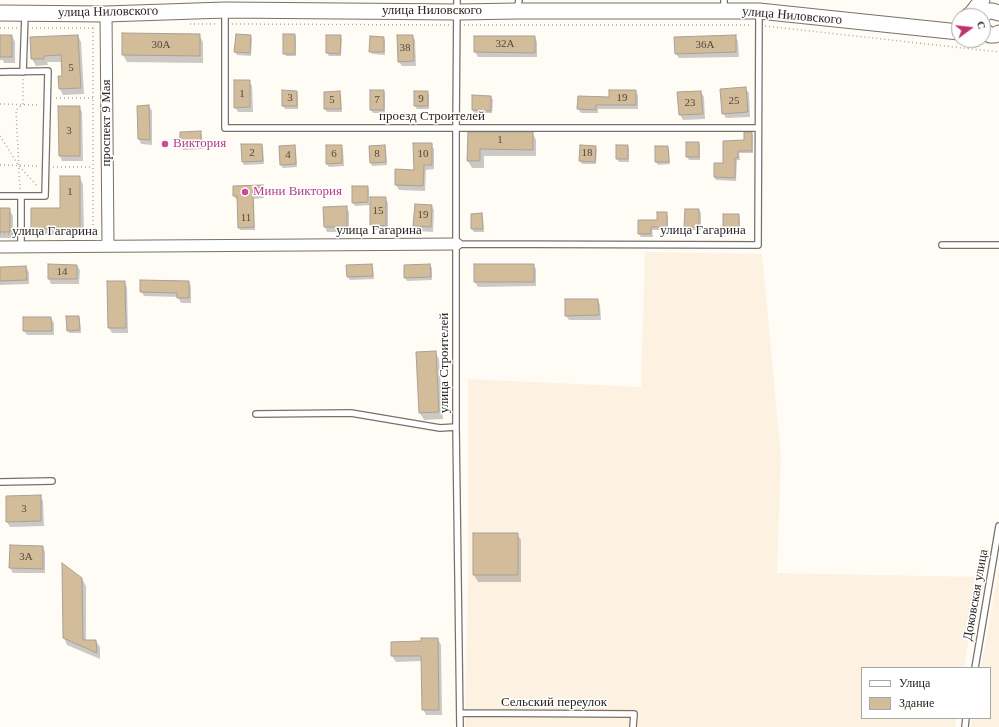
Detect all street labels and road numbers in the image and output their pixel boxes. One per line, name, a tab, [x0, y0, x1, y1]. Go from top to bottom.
street label: улица Ниловского	[58, 3, 158, 21]
street label: улица Ниловского	[382, 3, 482, 19]
street label: улица Ниловского	[741, 4, 843, 28]
street label: проспект 9 Мая	[99, 80, 115, 166]
street label: проезд Строителей	[379, 109, 485, 125]
street label: улица Гагарина	[336, 223, 422, 239]
street label: улица Гагарина	[660, 223, 746, 239]
street label: улица Гагарина	[12, 224, 98, 240]
street label: улица Строителей	[437, 313, 453, 413]
street label: Доковская улица	[960, 548, 992, 642]
street label: Сельский переулок	[501, 695, 607, 711]

